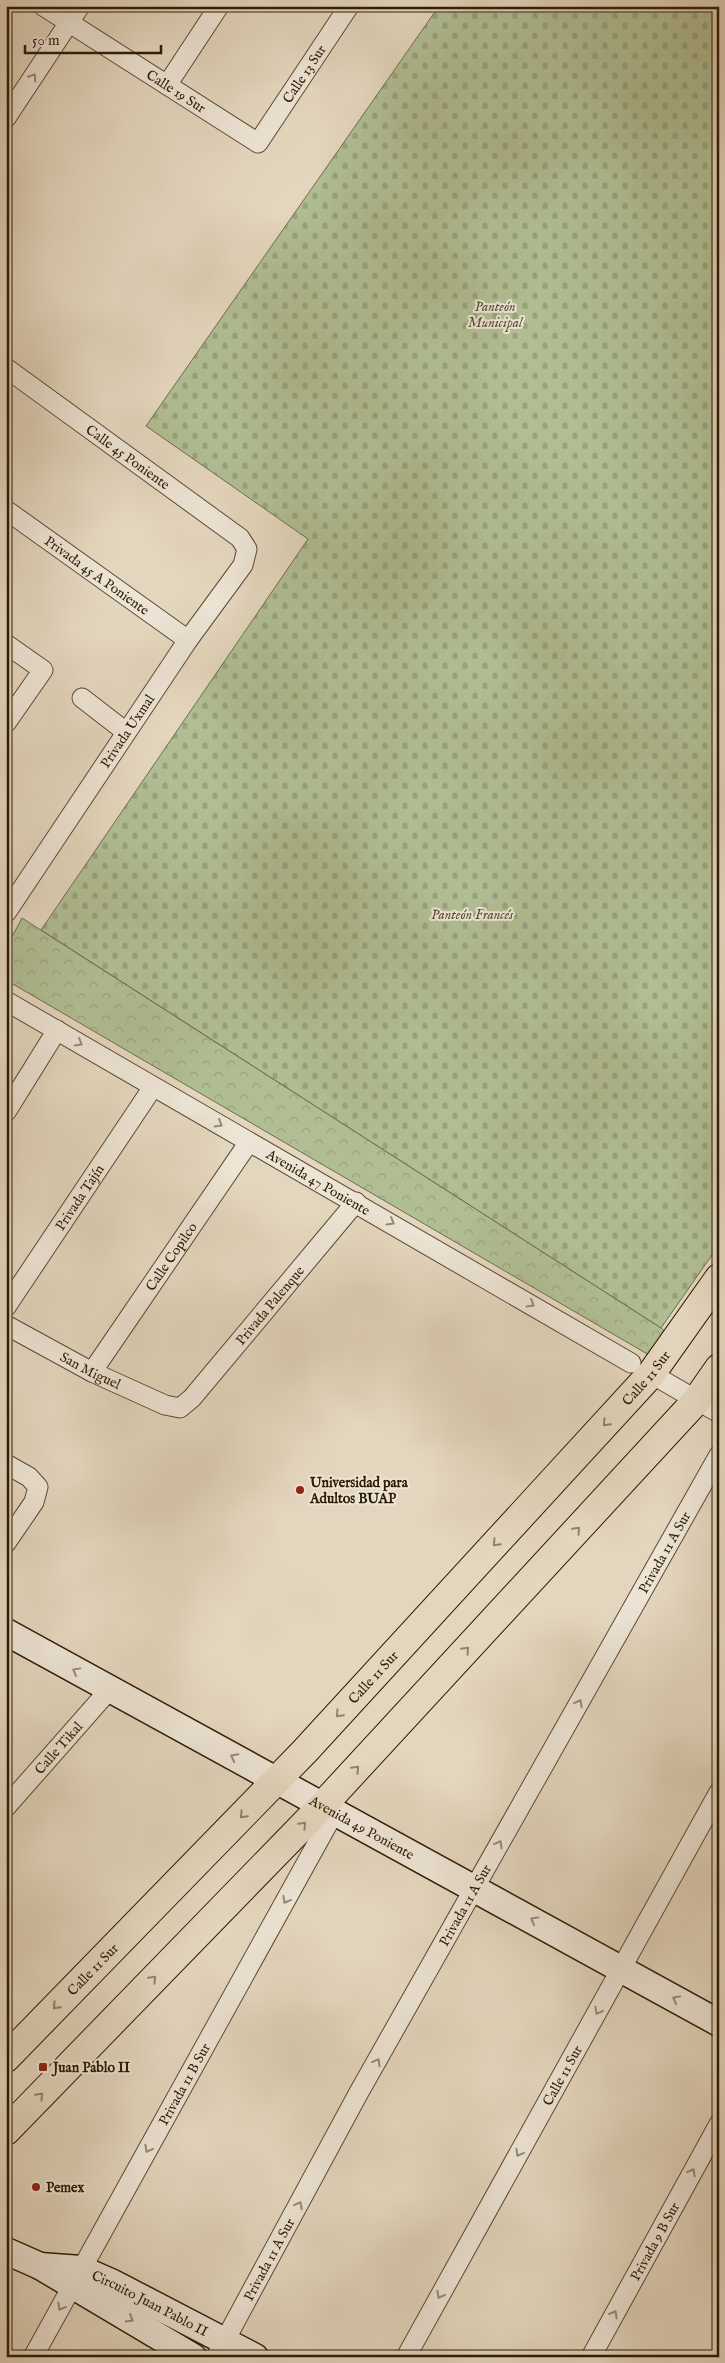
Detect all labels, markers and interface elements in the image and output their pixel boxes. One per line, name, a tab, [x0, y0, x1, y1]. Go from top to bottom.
scale bar	[25, 22, 161, 54]
text: 50 m	[32, 31, 60, 50]
street label: Calle 13 Sur	[279, 42, 331, 107]
street label: Calle 19 Sur	[143, 66, 209, 117]
one-way arrow	[27, 74, 36, 83]
park label: Panteón Municipal	[468, 298, 524, 332]
street label: Calle 45 Poniente	[82, 421, 174, 494]
street label: Privada 45 A Poniente	[41, 532, 153, 620]
street label: Privada Uxmal	[97, 691, 159, 772]
park label: Panteón Francés	[431, 906, 514, 924]
one-way arrow	[73, 1037, 82, 1047]
one-way arrow	[214, 1118, 223, 1128]
street label: Avenida 47 Poniente	[262, 1145, 374, 1220]
street label: Privada Tajín	[52, 1161, 109, 1234]
one-way arrow	[386, 1216, 395, 1226]
street label: Calle Copilco	[142, 1219, 202, 1295]
street label: Privada Palenque	[232, 1262, 309, 1349]
one-way arrow	[526, 1298, 535, 1308]
street label: Calle 11 Sur	[618, 1347, 675, 1410]
street label: San Miguel	[57, 1348, 124, 1394]
one-way arrow	[603, 1418, 612, 1427]
place label: Universidad para Adultos BUAP	[309, 1474, 409, 1508]
marker: Universidad para Adultos BUAP	[294, 1484, 306, 1496]
street label: Privada 11 A Sur	[635, 1509, 695, 1597]
one-way arrow	[571, 1527, 580, 1536]
one-way arrow	[493, 1537, 502, 1546]
one-way arrow	[461, 1646, 470, 1655]
street label: Calle 11 Sur	[345, 1647, 403, 1708]
one-way arrow	[72, 1667, 81, 1677]
one-way arrow	[573, 1699, 583, 1708]
one-way arrow	[336, 1709, 345, 1718]
street label: Calle Tikal	[31, 1718, 87, 1779]
one-way arrow	[231, 1753, 240, 1763]
one-way arrow	[350, 1765, 359, 1774]
street label: Avenida 49 Poniente	[305, 1792, 418, 1864]
one-way arrow	[240, 1809, 249, 1818]
one-way arrow	[297, 1822, 306, 1831]
one-way arrow	[493, 1841, 503, 1850]
street label: Privada 11 A Sur	[435, 1861, 496, 1950]
one-way arrow	[282, 1894, 292, 1903]
one-way arrow	[531, 1916, 540, 1926]
street label: Calle 11 Sur	[64, 1940, 123, 2000]
one-way arrow	[147, 1976, 156, 1985]
one-way arrow	[672, 1995, 681, 2005]
one-way arrow	[53, 2001, 62, 2010]
one-way arrow	[594, 2006, 604, 2015]
street label: Privada 11 B Sur	[155, 2040, 215, 2129]
street label: Calle 11 Sur	[539, 2042, 587, 2109]
place label: Juan Pablo II	[51, 2059, 130, 2077]
one-way arrow	[370, 2059, 380, 2068]
marker: Juan Pablo II	[37, 2061, 49, 2073]
one-way arrow	[34, 2092, 43, 2101]
one-way arrow	[144, 2144, 154, 2153]
one-way arrow	[515, 2148, 525, 2157]
one-way arrow	[686, 2168, 696, 2177]
place label: Pemex	[46, 2179, 85, 2197]
marker: Pemex	[30, 2181, 42, 2193]
street label: Privada 9 B Sur	[627, 2199, 684, 2284]
one-way arrow	[293, 2201, 303, 2210]
street label: Privada 11 A Sur	[240, 2215, 299, 2304]
street label: Circuito Juan Pablo II	[89, 2267, 211, 2341]
one-way arrow	[436, 2290, 446, 2299]
one-way arrow	[57, 2301, 67, 2310]
one-way arrow	[608, 2310, 618, 2319]
one-way arrow	[124, 2312, 133, 2322]

